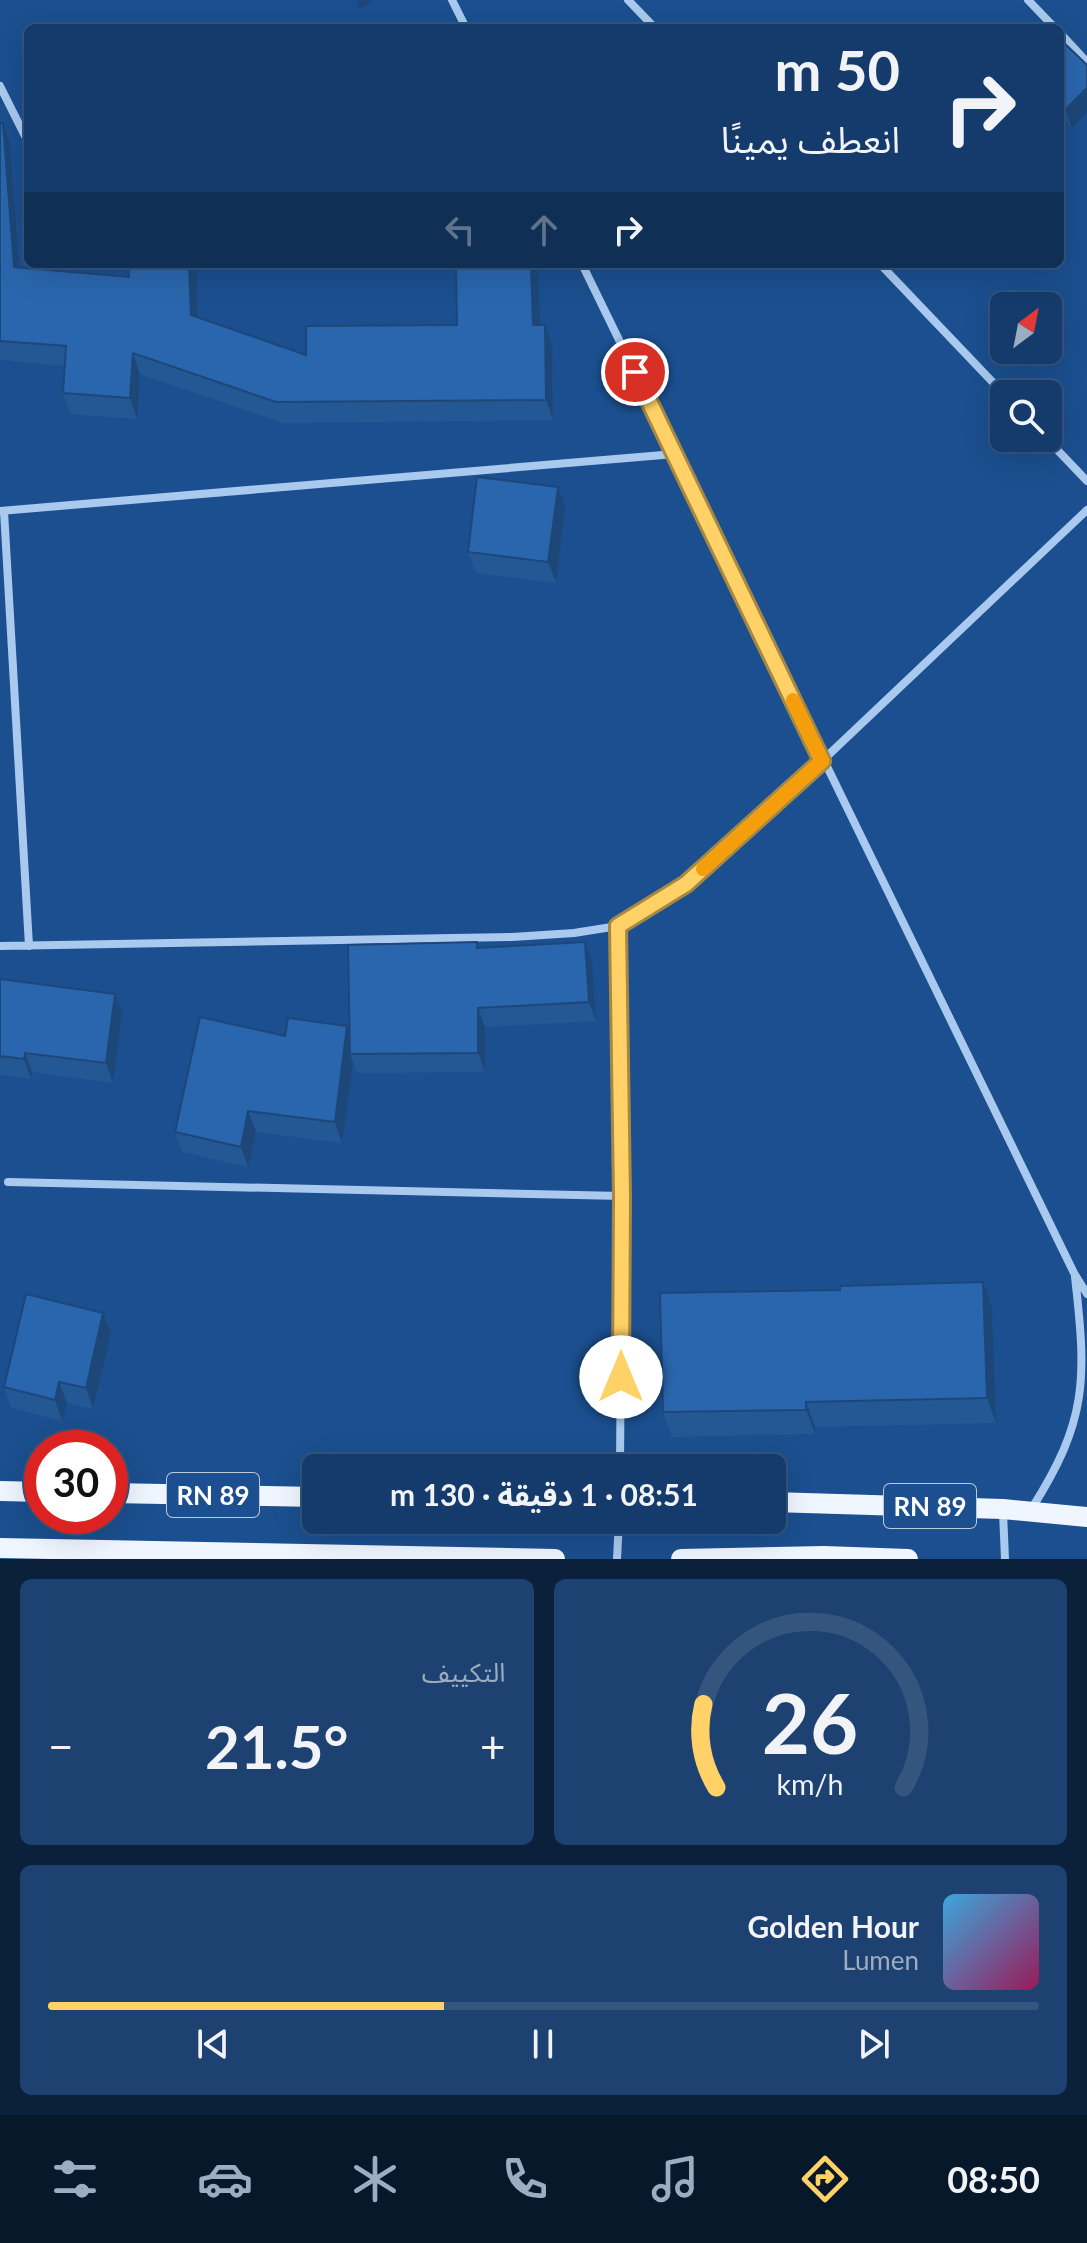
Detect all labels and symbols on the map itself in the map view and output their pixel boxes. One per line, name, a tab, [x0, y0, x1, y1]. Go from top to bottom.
north arrow	[990, 292, 1062, 364]
pin	[601, 338, 669, 406]
position arrow	[579, 1335, 663, 1419]
speed limit sign: 30	[24, 1430, 128, 1534]
road number: RN 89	[167, 1473, 259, 1517]
road number: RN 89	[884, 1484, 976, 1528]

